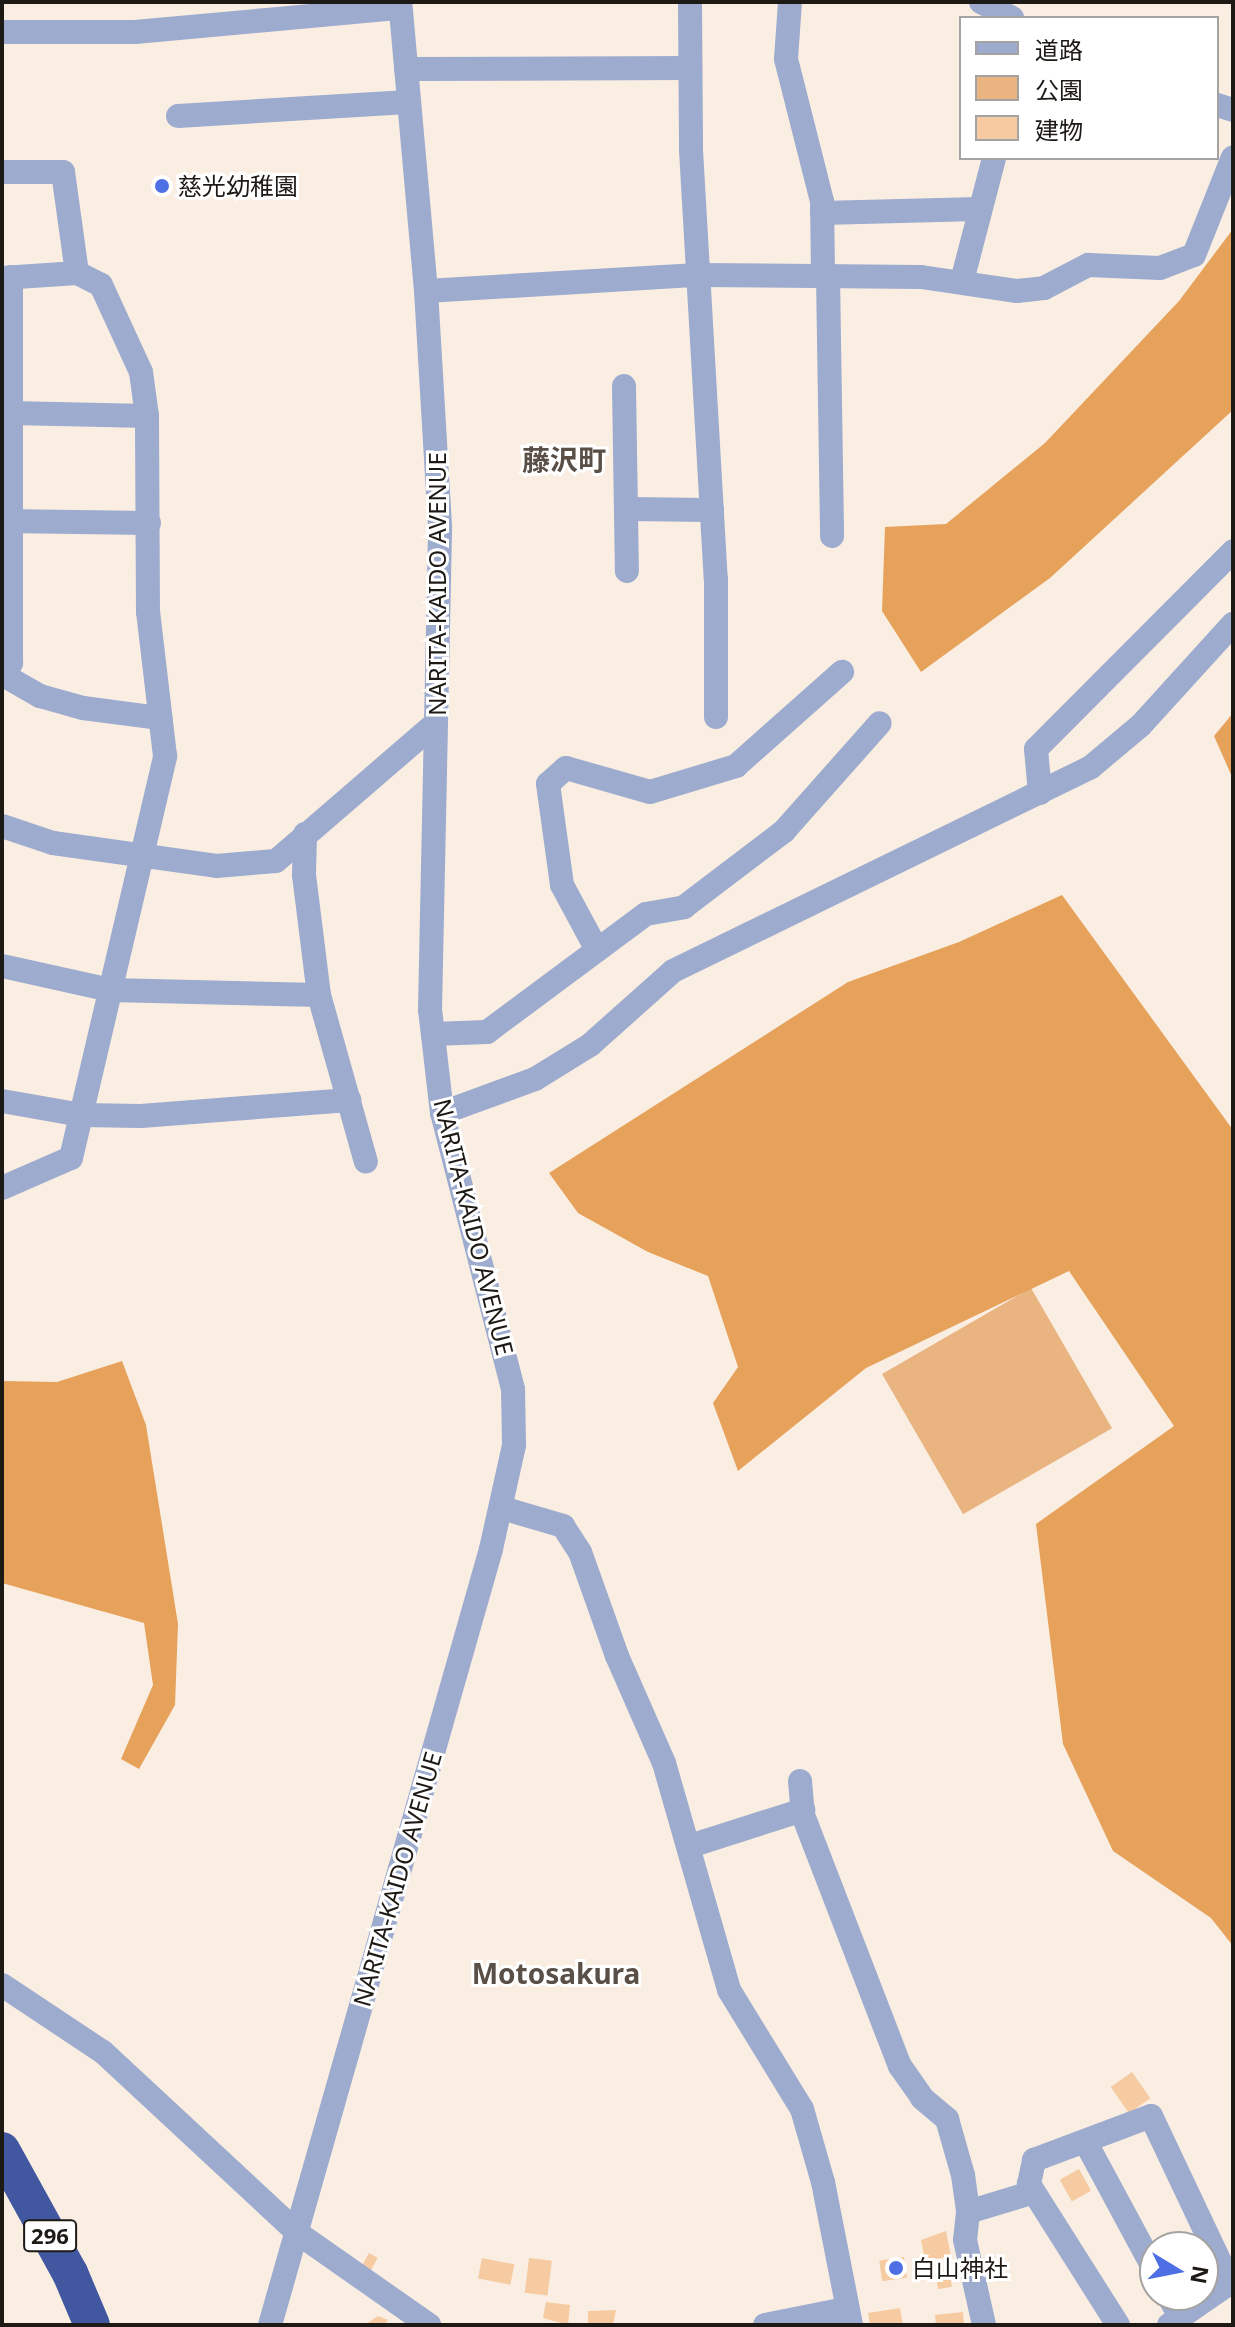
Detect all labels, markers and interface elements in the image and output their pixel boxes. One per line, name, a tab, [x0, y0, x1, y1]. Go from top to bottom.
legend	[959, 16, 1219, 160]
text: 道路	[1035, 33, 1083, 66]
text: 公園	[1035, 73, 1083, 106]
text: 建物	[1035, 113, 1083, 146]
place label: 慈光幼稚園	[178, 172, 298, 200]
marker: 慈光幼稚園	[153, 177, 171, 195]
district label: 藤沢町	[522, 442, 606, 476]
street label: NARITA-KAIDO AVENUE	[423, 452, 451, 716]
street label: NARITA-KAIDO AVENUE	[428, 1096, 520, 1358]
street label: NARITA-KAIDO AVENUE	[347, 1748, 447, 2010]
district label: Motosakura	[472, 1956, 640, 1990]
road number: 296	[22, 2218, 78, 2254]
north arrow	[1139, 2231, 1219, 2311]
place label: 白山神社	[912, 2254, 1008, 2282]
marker: 白山神社	[887, 2259, 905, 2277]
text: N	[1184, 2263, 1217, 2286]

